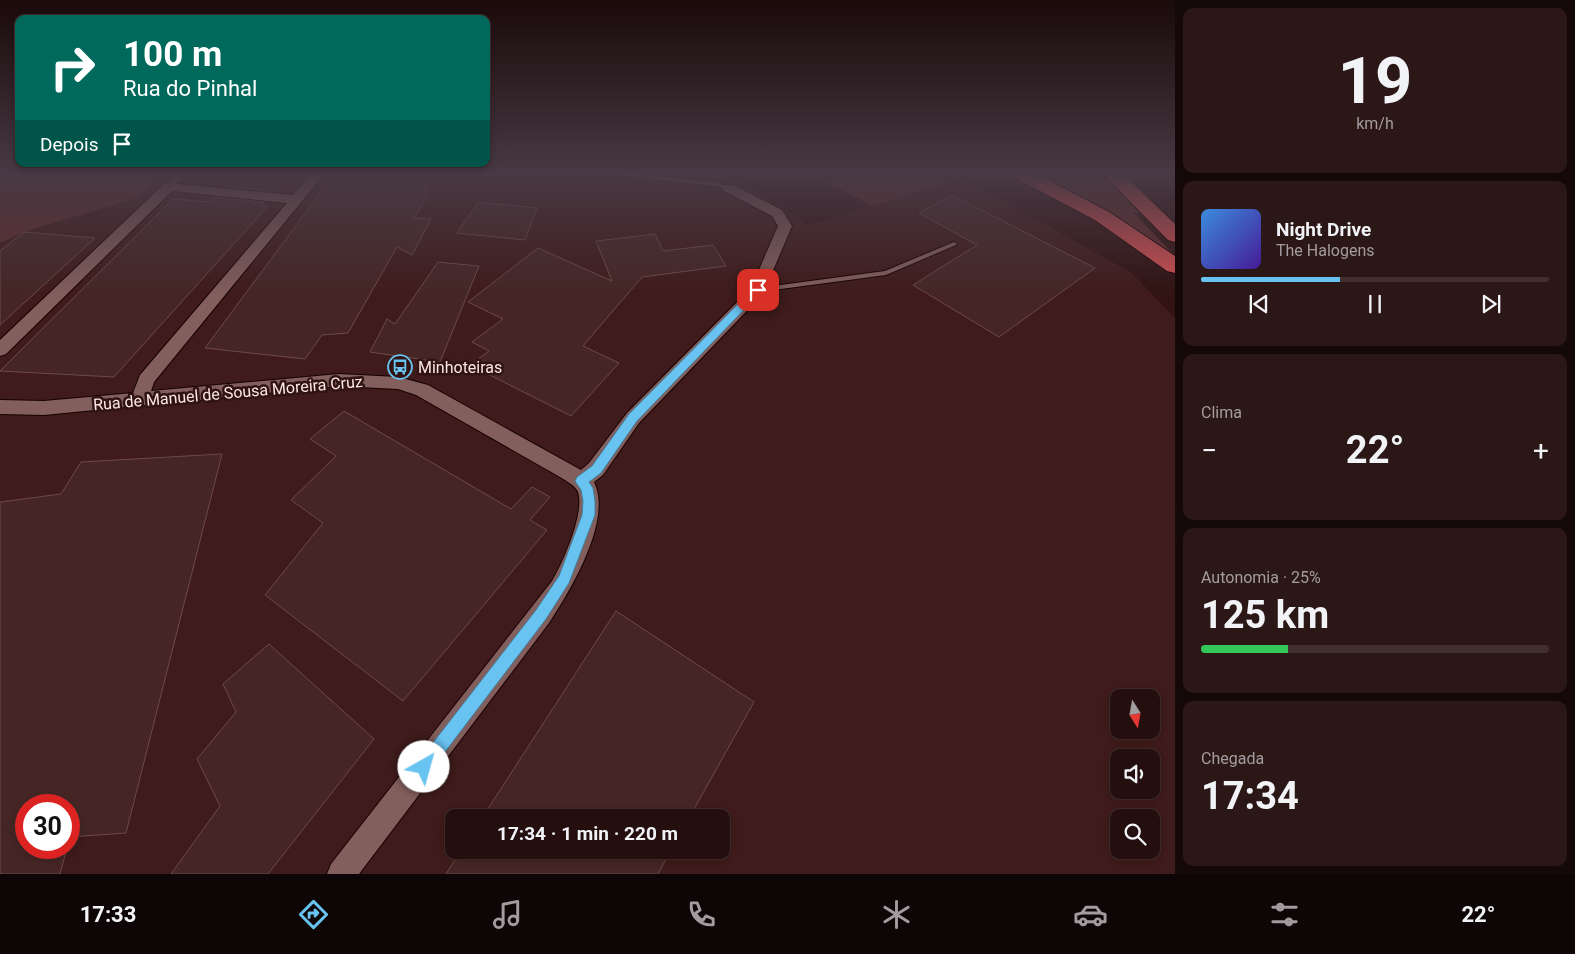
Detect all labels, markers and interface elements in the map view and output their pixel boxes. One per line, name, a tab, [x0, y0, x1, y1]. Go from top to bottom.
text: 100 m	[123, 34, 222, 75]
icon: right	[40, 35, 105, 100]
text: 19	[1338, 43, 1412, 119]
text: Rua do Pinhal	[123, 76, 257, 101]
text: km/h	[1356, 114, 1394, 133]
icon: arrive	[108, 130, 136, 158]
text: Depois	[40, 133, 98, 156]
text: Night Drive	[1276, 218, 1371, 241]
text: The Halogens	[1276, 241, 1375, 260]
pin	[737, 269, 779, 311]
icon: arrive	[744, 276, 772, 304]
icon: previous	[1245, 290, 1273, 318]
icon: pause	[1361, 290, 1389, 318]
icon: next	[1477, 290, 1505, 318]
bus stop icon: Minhoteiras	[387, 354, 413, 380]
place label: Minhoteiras	[418, 358, 502, 377]
street label: Rua de Manuel de Sousa Moreira Cruz	[92, 372, 364, 414]
text: Clima	[1201, 403, 1242, 422]
text: 22°	[1346, 428, 1404, 472]
text: −	[1201, 434, 1217, 467]
text: +	[1533, 434, 1549, 467]
text: Autonomia · 25%	[1201, 568, 1321, 587]
text: 125 km	[1201, 593, 1329, 637]
north arrow	[1110, 689, 1160, 739]
map controls	[1110, 689, 1160, 859]
position arrow	[397, 740, 449, 792]
button: sound	[1110, 749, 1160, 799]
text: Chegada	[1201, 749, 1264, 768]
text: 17:34	[1201, 774, 1299, 818]
speed limit sign: 30	[15, 794, 80, 859]
button: search	[1110, 809, 1160, 859]
text: 17:34 · 1 min · 220 m	[497, 822, 678, 845]
icon: directions	[296, 897, 331, 932]
icon: music	[490, 897, 525, 932]
icon: phone	[684, 897, 719, 932]
icon: climate	[879, 897, 914, 932]
icon: car	[1073, 897, 1108, 932]
icon: filters	[1267, 897, 1302, 932]
text: 17:33	[80, 902, 136, 927]
text: 22°	[1461, 902, 1495, 927]

